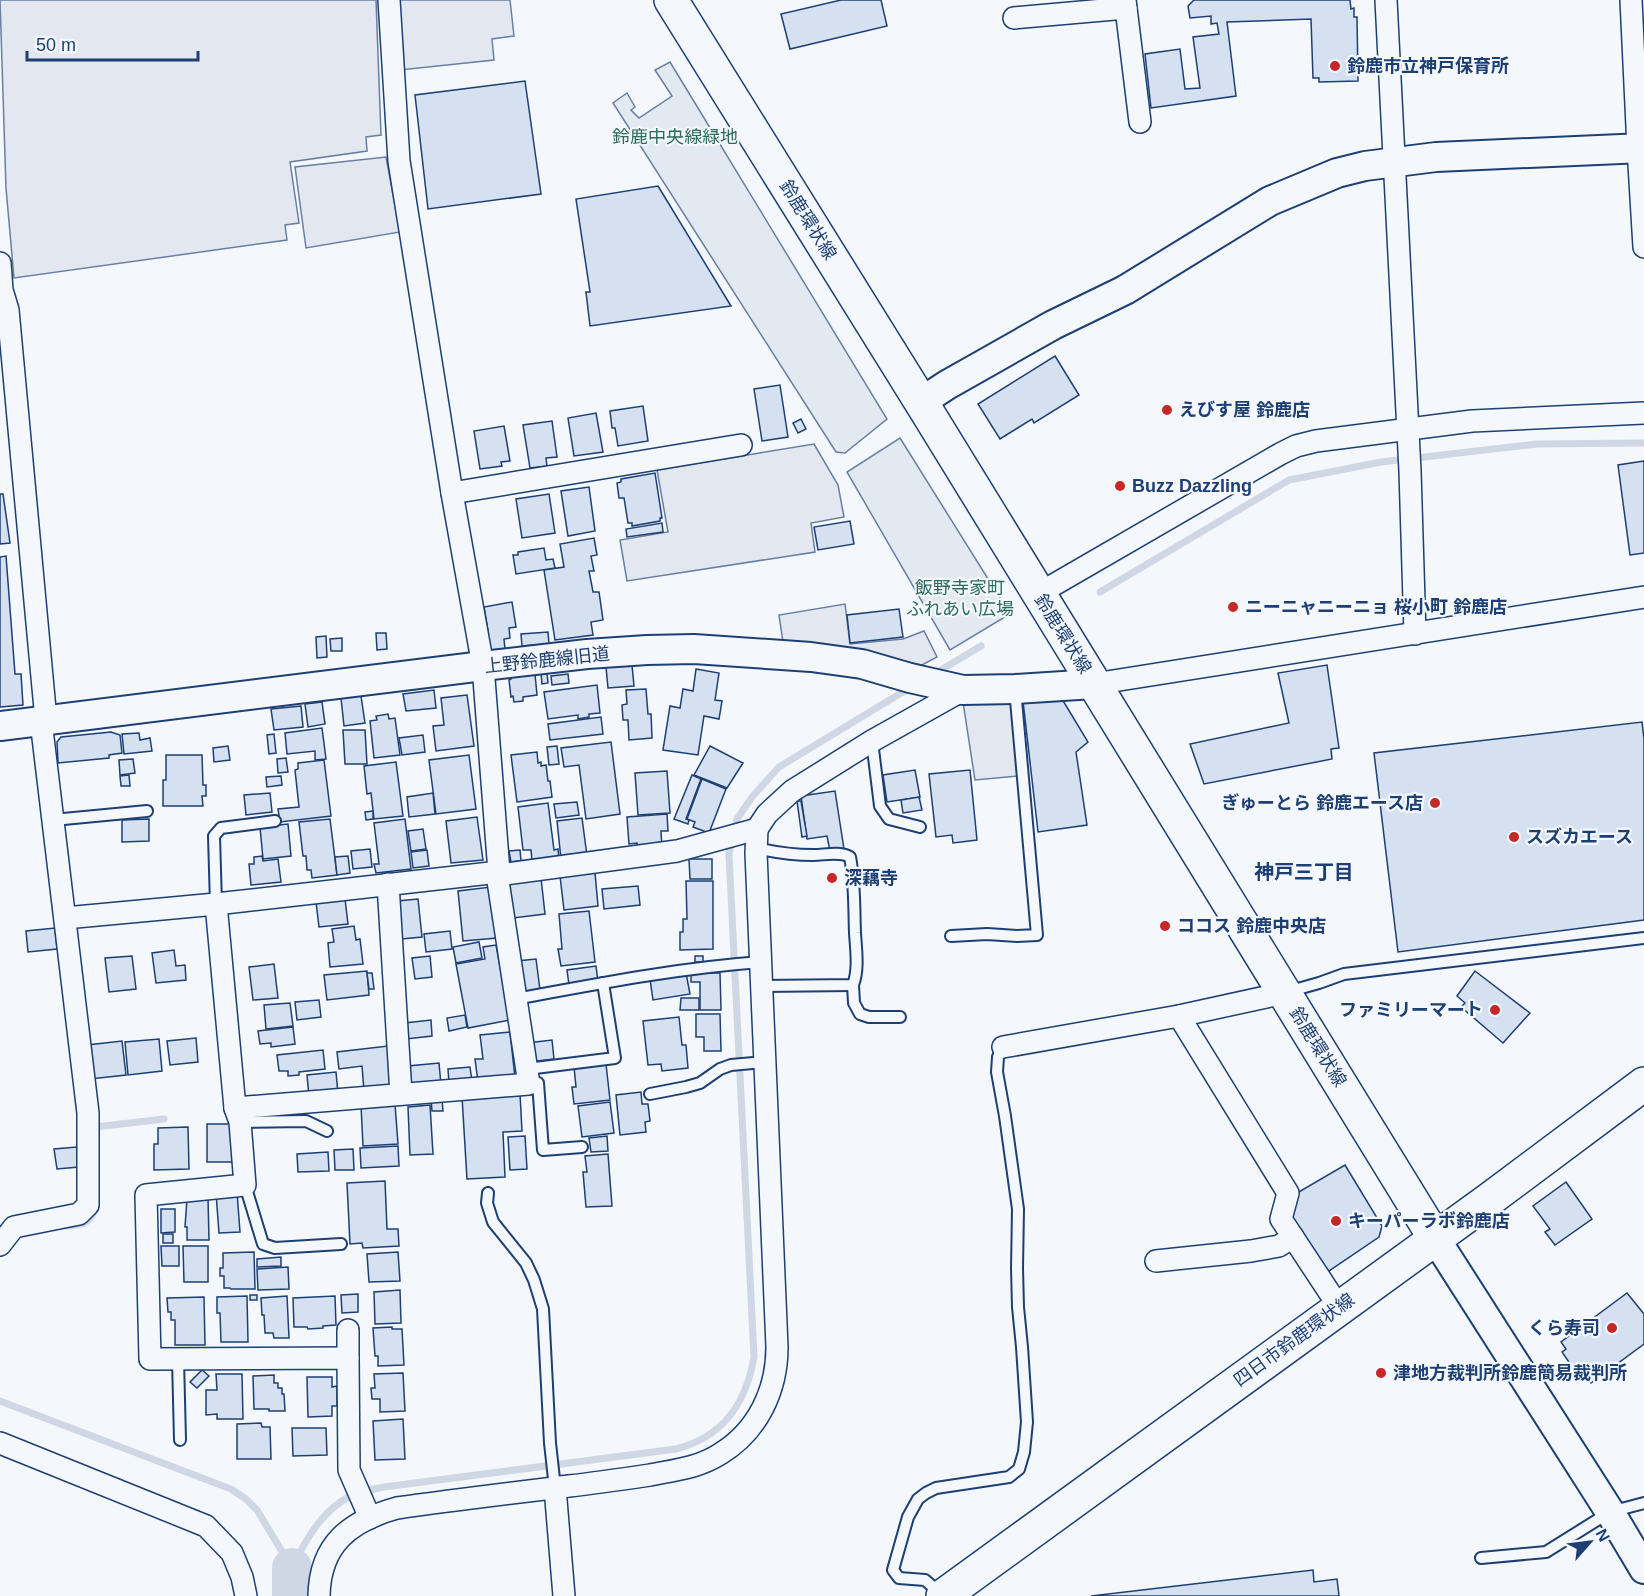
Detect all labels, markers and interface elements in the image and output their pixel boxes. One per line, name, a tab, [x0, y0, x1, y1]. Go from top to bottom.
scale bar	[27, 24, 198, 62]
text: 50 m	[36, 35, 76, 55]
place label: 鈴鹿市立神戸保育所	[1347, 56, 1509, 76]
marker: 鈴鹿市立神戸保育所	[1328, 59, 1342, 73]
park label: 鈴鹿中央線緑地	[612, 127, 738, 147]
street label: 鈴鹿環状線	[776, 177, 840, 263]
place label: えびす屋 鈴鹿店	[1179, 400, 1310, 420]
marker: えびす屋 鈴鹿店	[1160, 403, 1174, 417]
place label: Buzz Dazzling	[1132, 476, 1252, 496]
marker: Buzz Dazzling	[1113, 479, 1127, 493]
park label: 飯野寺家町 ふれあい広場	[906, 578, 1014, 619]
street label: 鈴鹿環状線	[1031, 591, 1095, 677]
place label: ニーニャニーニョ 桜小町 鈴鹿店	[1245, 597, 1507, 617]
marker: ニーニャニーニョ 桜小町 鈴鹿店	[1226, 600, 1240, 614]
street label: 上野鈴鹿線旧道	[483, 643, 611, 677]
place label: ぎゅーとら 鈴鹿エース店	[1221, 793, 1423, 813]
marker: ぎゅーとら 鈴鹿エース店	[1428, 796, 1442, 810]
place label: スズカエース	[1526, 827, 1633, 847]
marker: スズカエース	[1507, 830, 1521, 844]
district label: 神戸三丁目	[1254, 861, 1354, 883]
place label: 深藕寺	[844, 868, 898, 888]
marker: 深藕寺	[825, 871, 839, 885]
place label: ココス 鈴鹿中央店	[1177, 916, 1326, 936]
marker: ココス 鈴鹿中央店	[1158, 919, 1172, 933]
place label: ファミリーマート	[1339, 1000, 1483, 1020]
marker: ファミリーマート	[1488, 1003, 1502, 1017]
street label: 鈴鹿環状線	[1286, 1004, 1350, 1090]
place label: キーパーラボ鈴鹿店	[1348, 1211, 1510, 1231]
marker: キーパーラボ鈴鹿店	[1329, 1214, 1343, 1228]
street label: 四日市鈴鹿環状線	[1230, 1290, 1358, 1390]
place label: くら寿司	[1528, 1318, 1600, 1338]
marker: くら寿司	[1605, 1321, 1619, 1335]
place label: 津地方裁判所鈴鹿簡易裁判所	[1393, 1363, 1627, 1383]
marker: 津地方裁判所鈴鹿簡易裁判所	[1374, 1366, 1388, 1380]
north arrow	[1560, 1512, 1620, 1572]
text: N	[1593, 1526, 1613, 1544]

